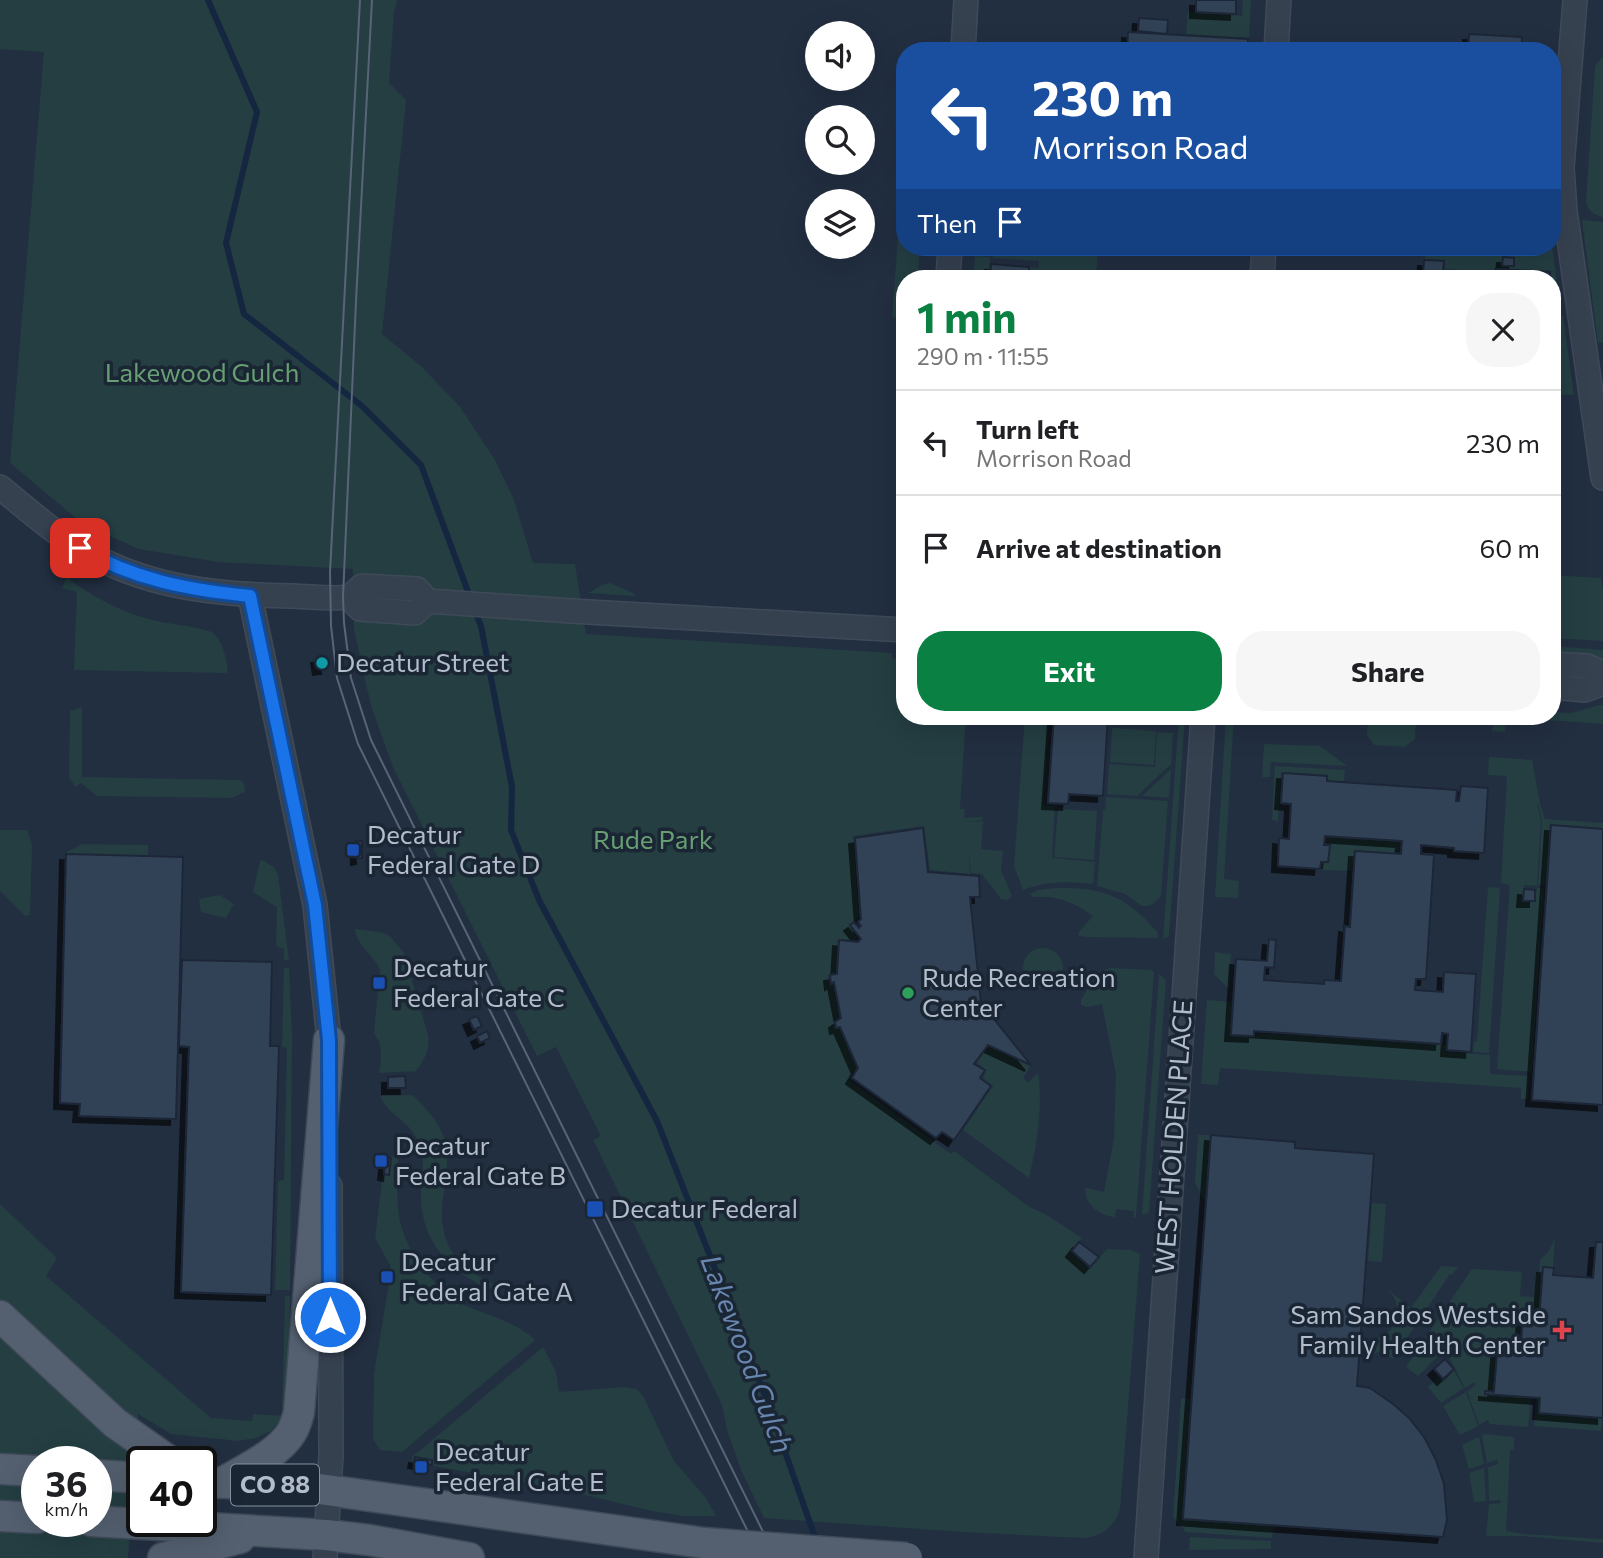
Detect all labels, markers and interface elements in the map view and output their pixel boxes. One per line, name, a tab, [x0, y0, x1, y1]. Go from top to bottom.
map controls	[805, 21, 875, 259]
button: sound	[805, 21, 875, 91]
text: 230 m	[1032, 66, 1173, 126]
icon: left	[917, 70, 1008, 161]
button: search	[805, 105, 875, 175]
text: Morrison Road	[1032, 126, 1248, 166]
button: layers	[805, 189, 875, 259]
icon: arrive	[991, 203, 1029, 241]
text: Then	[917, 207, 977, 238]
text: 1 min	[917, 290, 1017, 342]
button: close	[1466, 293, 1540, 367]
text: 290 m · 11:55	[917, 342, 1049, 370]
park label: Lakewood Gulch	[105, 356, 299, 387]
text: Turn left	[976, 413, 1079, 444]
icon: left	[917, 424, 955, 462]
text: 230 m	[1466, 427, 1540, 458]
text: Morrison Road	[976, 444, 1132, 472]
pin	[50, 518, 110, 578]
icon: arrive	[61, 529, 99, 567]
icon: arrive	[917, 529, 955, 567]
text: Arrive at destination	[976, 532, 1222, 563]
text: 60 m	[1480, 532, 1540, 563]
button: Exit	[917, 631, 1222, 711]
button: Share	[1236, 631, 1540, 711]
place label: Decatur Street	[336, 646, 509, 677]
marker: Decatur Street	[314, 655, 330, 671]
place label: Decatur Federal Gate D	[367, 818, 540, 879]
park label: Rude Park	[593, 823, 713, 854]
marker: Decatur Federal Gate D	[345, 842, 361, 858]
place label: Decatur Federal Gate C	[393, 951, 565, 1012]
place label: Rude Recreation Center	[922, 961, 1116, 1022]
marker: Decatur Federal Gate C	[371, 975, 387, 991]
marker: Rude Recreation Center	[900, 985, 916, 1001]
street label: WEST HOLDEN PLACE	[1147, 999, 1198, 1275]
place label: Decatur Federal Gate B	[395, 1129, 566, 1190]
marker: Decatur Federal Gate B	[373, 1153, 389, 1169]
place label: Decatur Federal	[611, 1192, 798, 1223]
marker: Decatur Federal	[585, 1199, 605, 1219]
place label: Decatur Federal Gate A	[401, 1245, 573, 1306]
water label: Lakewood Gulch	[694, 1250, 801, 1458]
marker: Decatur Federal Gate A	[379, 1269, 395, 1285]
position arrow	[293, 1280, 367, 1354]
place label: Sam Sandos Westside Family Health Center	[1291, 1298, 1546, 1359]
marker: Sam Sandos Westside Family Health Center	[1552, 1320, 1572, 1340]
place label: Decatur Federal Gate E	[435, 1435, 604, 1496]
speed limit sign: 40	[126, 1446, 217, 1537]
marker: Decatur Federal Gate E	[413, 1459, 429, 1475]
text: 36	[46, 1461, 87, 1504]
road number: CO 88	[231, 1464, 319, 1506]
text: km/h	[45, 1498, 88, 1520]

